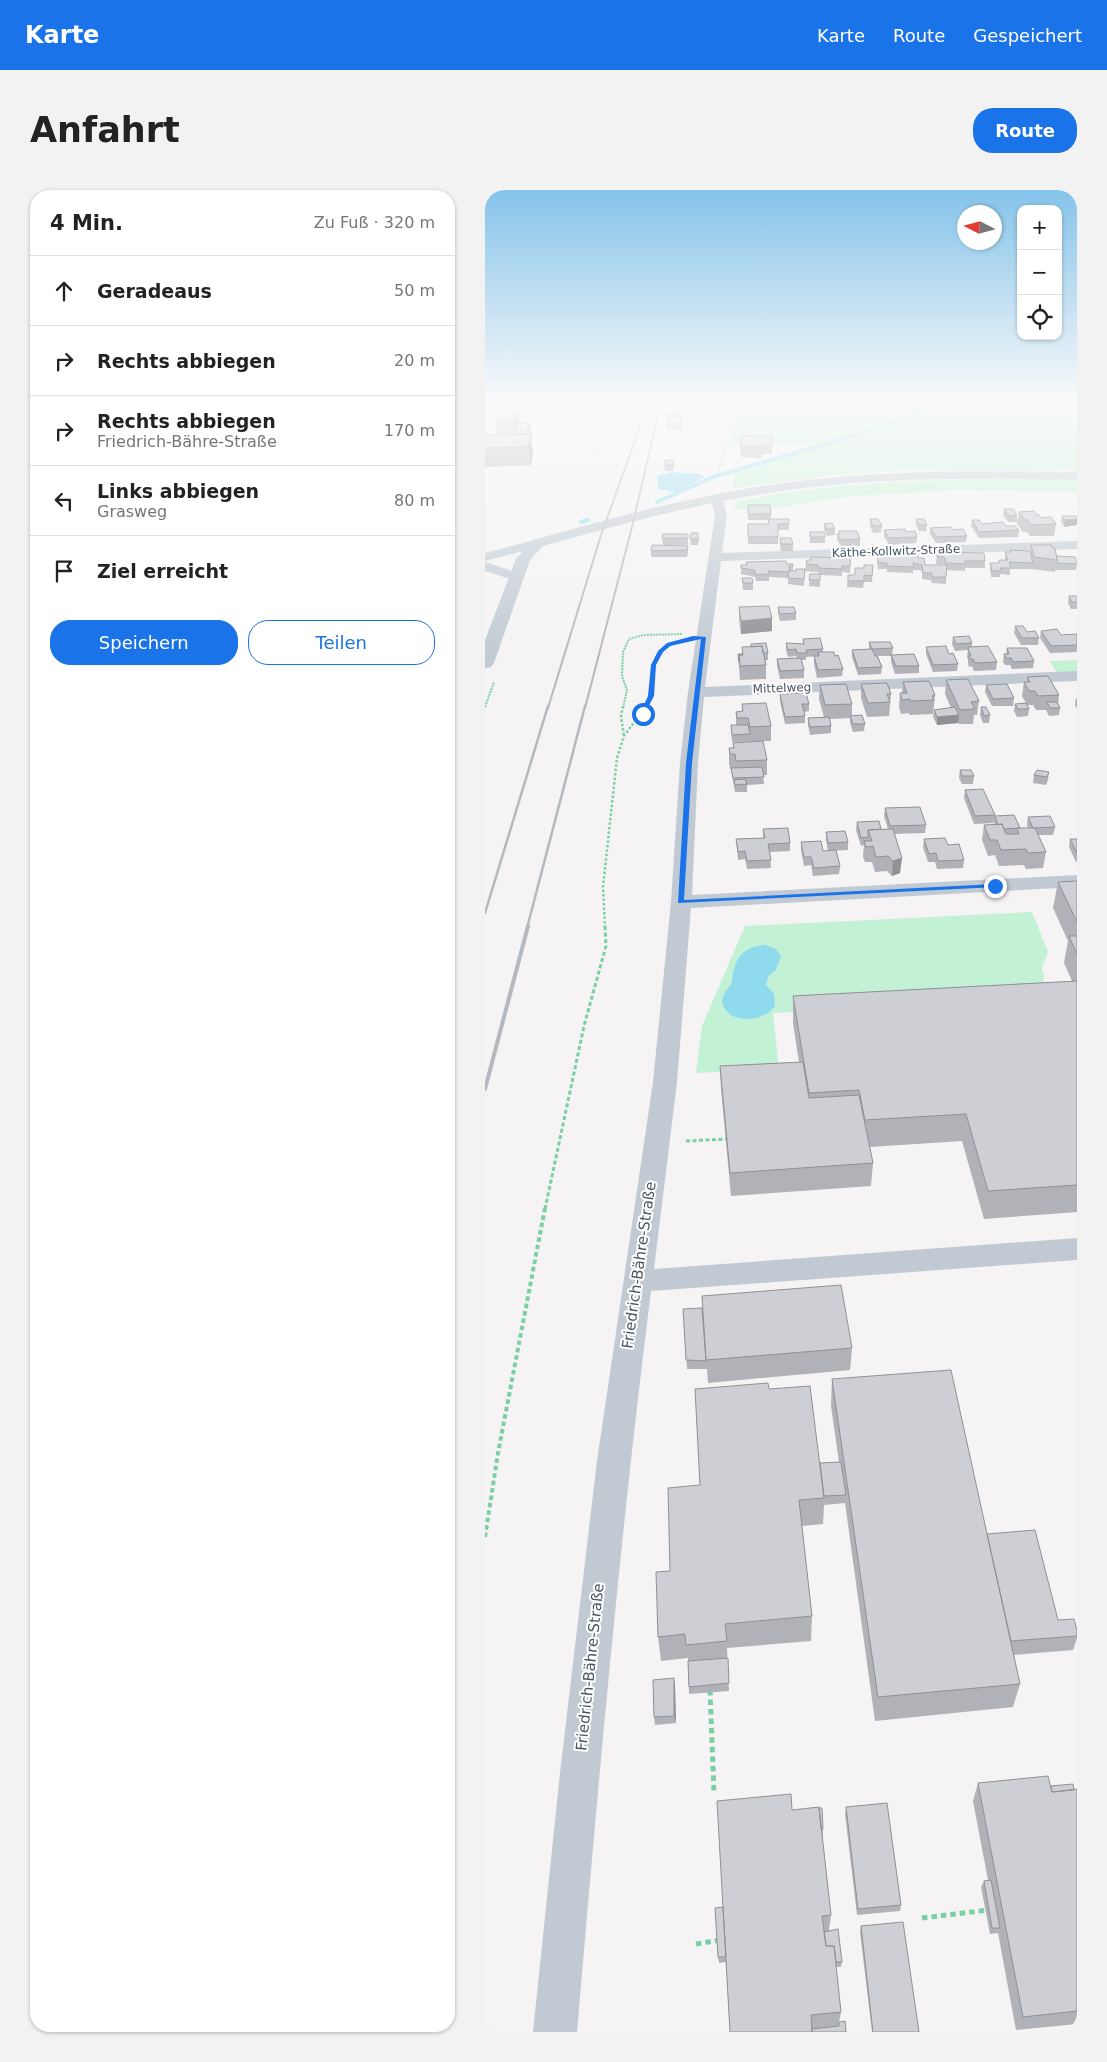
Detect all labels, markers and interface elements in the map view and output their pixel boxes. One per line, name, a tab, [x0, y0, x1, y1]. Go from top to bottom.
text: Karte	[25, 21, 99, 49]
text: Karte	[817, 25, 865, 46]
text: Route	[893, 25, 945, 46]
text: Gespeichert	[973, 25, 1082, 46]
button: Route	[973, 108, 1077, 153]
text: Anfahrt	[30, 110, 180, 150]
north arrow	[957, 205, 1002, 250]
map controls	[1017, 205, 1062, 340]
button: +	[1017, 205, 1062, 250]
text: 4 Min.	[50, 211, 123, 235]
text: Zu Fuß · 320 m	[314, 213, 435, 232]
button: −	[1017, 250, 1062, 295]
icon: ahead	[50, 277, 78, 305]
text: Geradeaus	[97, 280, 212, 302]
text: 50 m	[394, 281, 435, 300]
button: locate	[1017, 295, 1062, 340]
icon: right	[50, 347, 78, 375]
text: Rechts abbiegen	[97, 350, 276, 372]
text: 20 m	[394, 351, 435, 370]
text: Rechts abbiegen	[97, 410, 276, 432]
icon: right	[50, 417, 78, 445]
text: 170 m	[384, 421, 435, 440]
text: Friedrich-Bähre-Straße	[97, 432, 277, 451]
text: Links abbiegen	[97, 480, 259, 502]
icon: left	[50, 487, 78, 515]
text: 80 m	[394, 491, 435, 510]
text: Grasweg	[97, 502, 167, 521]
street label: Käthe-Kollwitz-Straße	[832, 542, 960, 560]
icon: arrive	[50, 557, 78, 585]
text: Ziel erreicht	[97, 560, 228, 582]
button: Speichern	[50, 620, 238, 665]
button: Teilen	[248, 620, 435, 665]
street label: Mittelweg	[752, 680, 812, 696]
route start	[632, 703, 655, 726]
route end	[984, 875, 1007, 898]
street label: Friedrich-Bähre-Straße	[618, 1180, 660, 1350]
street label: Friedrich-Bähre-Straße	[572, 1582, 608, 1752]

